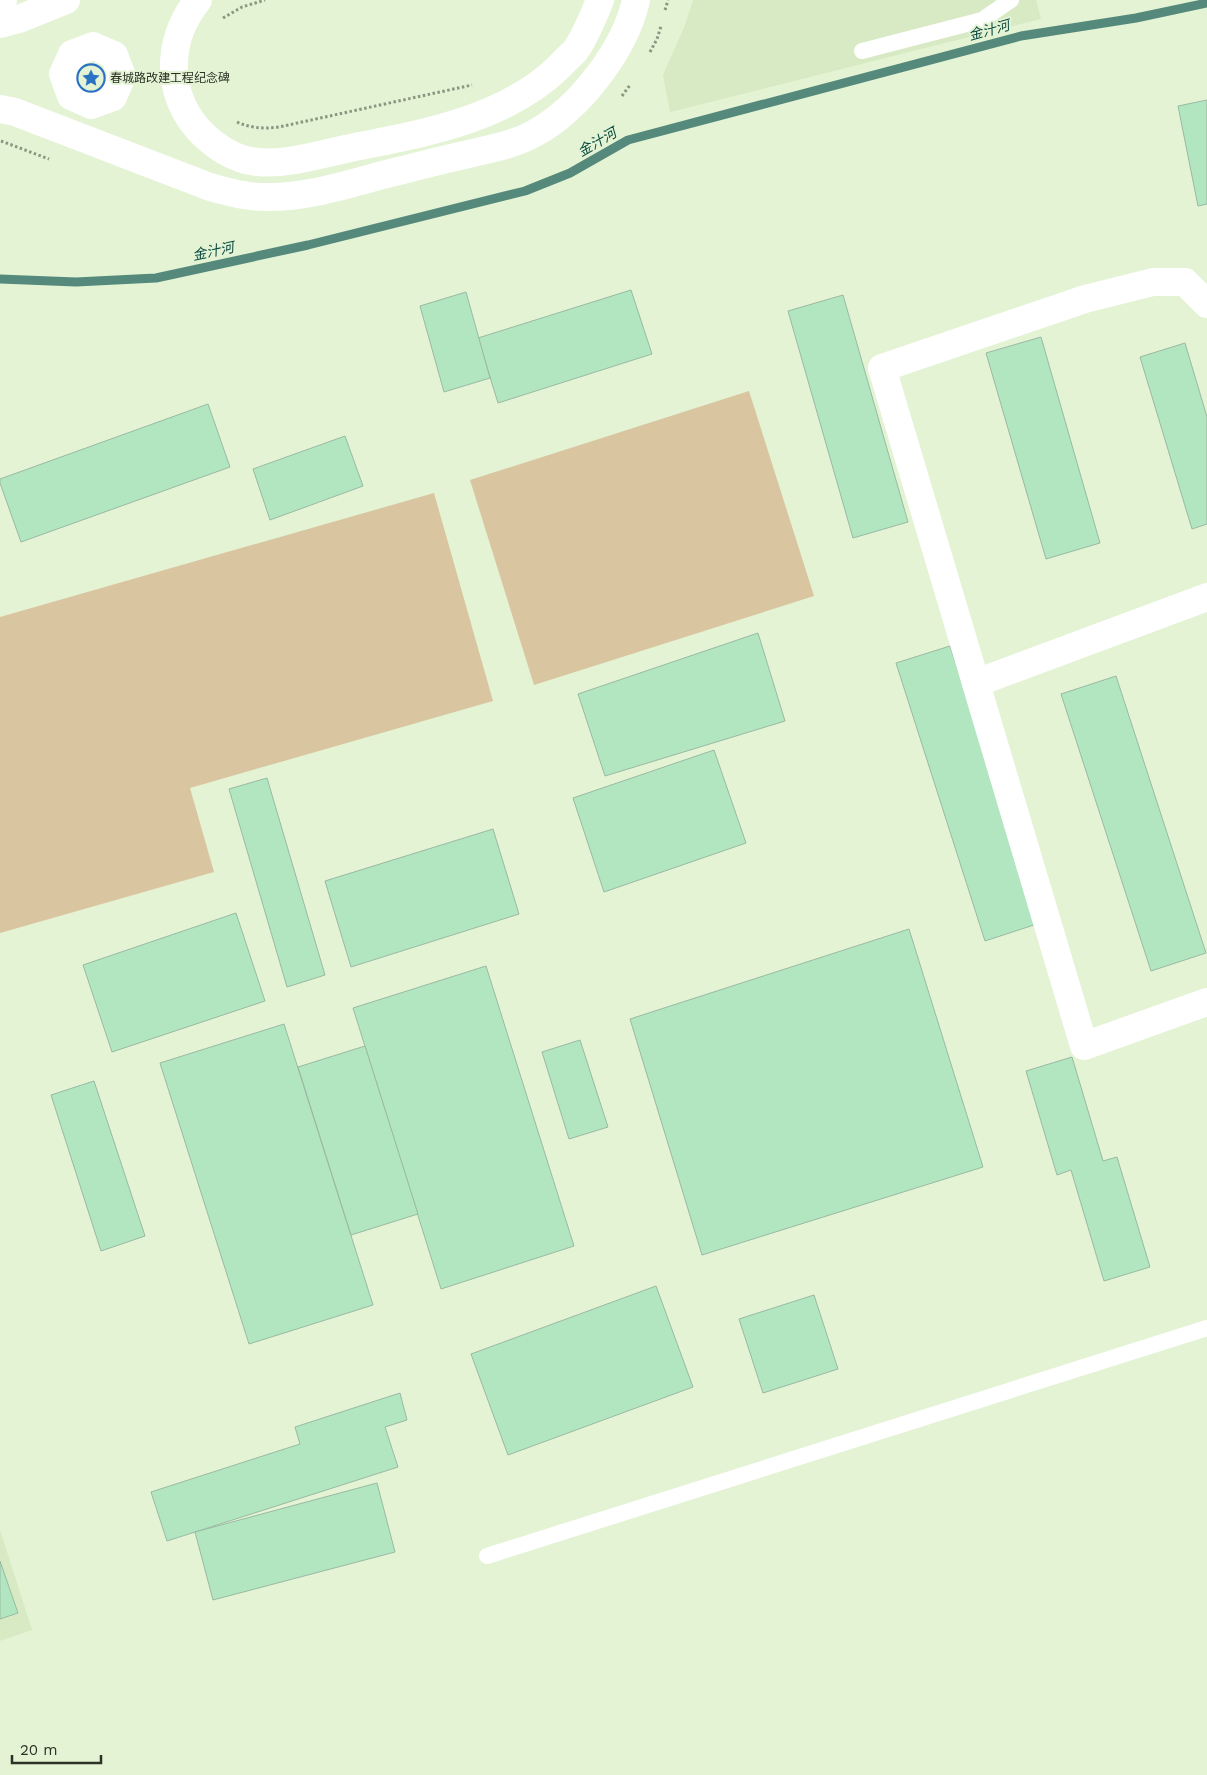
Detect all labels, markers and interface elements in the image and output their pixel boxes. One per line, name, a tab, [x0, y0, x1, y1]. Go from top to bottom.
water label: 金汁河	[967, 16, 1014, 43]
place icon: 春城路改建工程纪念碑	[76, 63, 106, 93]
place label: 春城路改建工程纪念碑	[110, 71, 230, 85]
water label: 金汁河	[575, 123, 622, 159]
water label: 金汁河	[191, 238, 238, 263]
scale bar	[12, 1732, 101, 1764]
text: 20 m	[20, 1741, 58, 1759]

